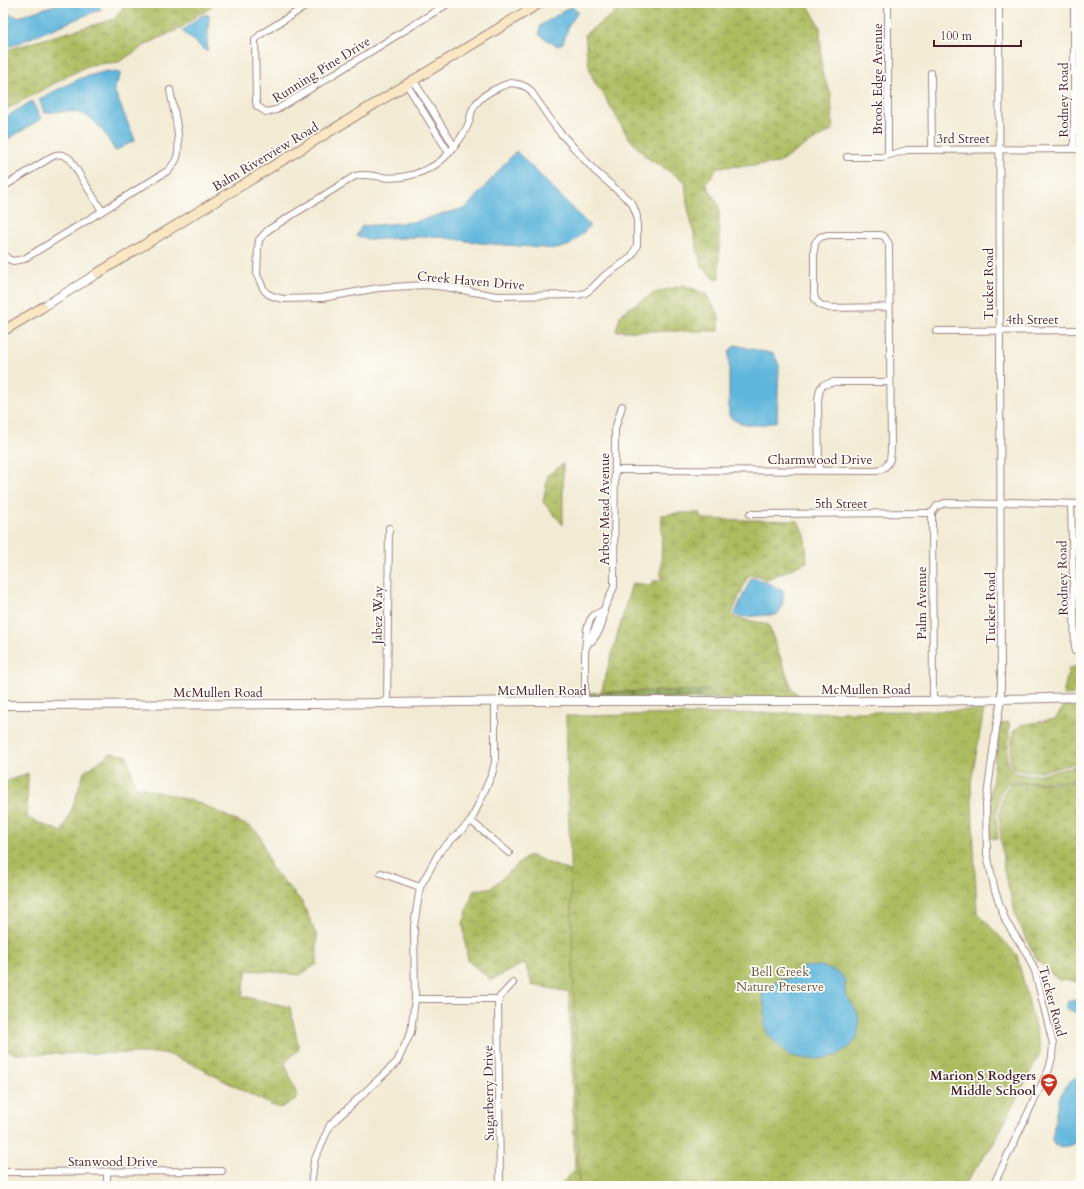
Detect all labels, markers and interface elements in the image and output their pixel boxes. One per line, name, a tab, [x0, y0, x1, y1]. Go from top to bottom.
scale bar	[934, 22, 1021, 48]
street label: Brook Edge Avenue	[869, 23, 887, 135]
text: 100 m	[940, 28, 973, 44]
street label: Running Pine Drive	[269, 32, 374, 107]
street label: Rodney Road	[1055, 62, 1073, 138]
street label: Balm Riverview Road	[209, 118, 322, 196]
street label: 3rd Street	[936, 130, 990, 148]
street label: Tucker Road	[980, 248, 998, 320]
street label: Creek Haven Drive	[416, 267, 526, 295]
street label: 4th Street	[1006, 311, 1058, 329]
street label: Charmwood Drive	[768, 451, 872, 469]
street label: Arbor Mead Avenue	[596, 453, 614, 565]
street label: 5th Street	[815, 495, 867, 513]
street label: Rodney Road	[1053, 540, 1073, 616]
street label: Palm Avenue	[913, 566, 931, 640]
street label: Tucker Road	[982, 572, 1000, 644]
street label: Jabez Way	[368, 585, 388, 647]
street label: McMullen Road	[821, 681, 911, 699]
street label: McMullen Road	[497, 682, 587, 700]
street label: McMullen Road	[173, 684, 263, 702]
park label: Bell Creek Nature Preserve	[736, 963, 824, 996]
street label: Tucker Road	[1034, 964, 1070, 1039]
street label: Sugarberry Drive	[479, 1045, 499, 1141]
place label: Marion S Rodgers Middle School	[930, 1067, 1036, 1100]
school or university icon: Marion S Rodgers Middle School	[1039, 1072, 1059, 1097]
street label: Stanwood Drive	[68, 1153, 158, 1171]

